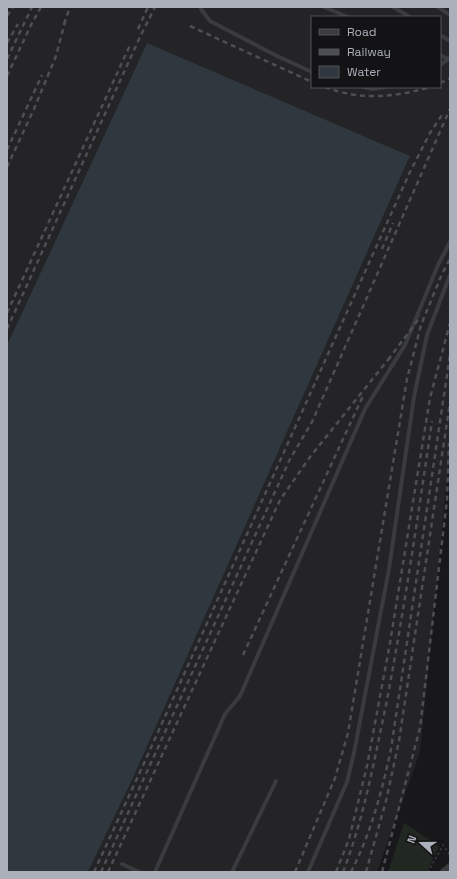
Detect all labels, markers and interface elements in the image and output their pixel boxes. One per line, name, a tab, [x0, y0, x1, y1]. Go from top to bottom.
legend	[311, 16, 441, 88]
text: Road	[347, 24, 376, 40]
text: Railway	[347, 44, 391, 60]
text: Water	[347, 64, 381, 80]
north arrow	[401, 823, 441, 863]
text: N	[404, 833, 420, 845]

